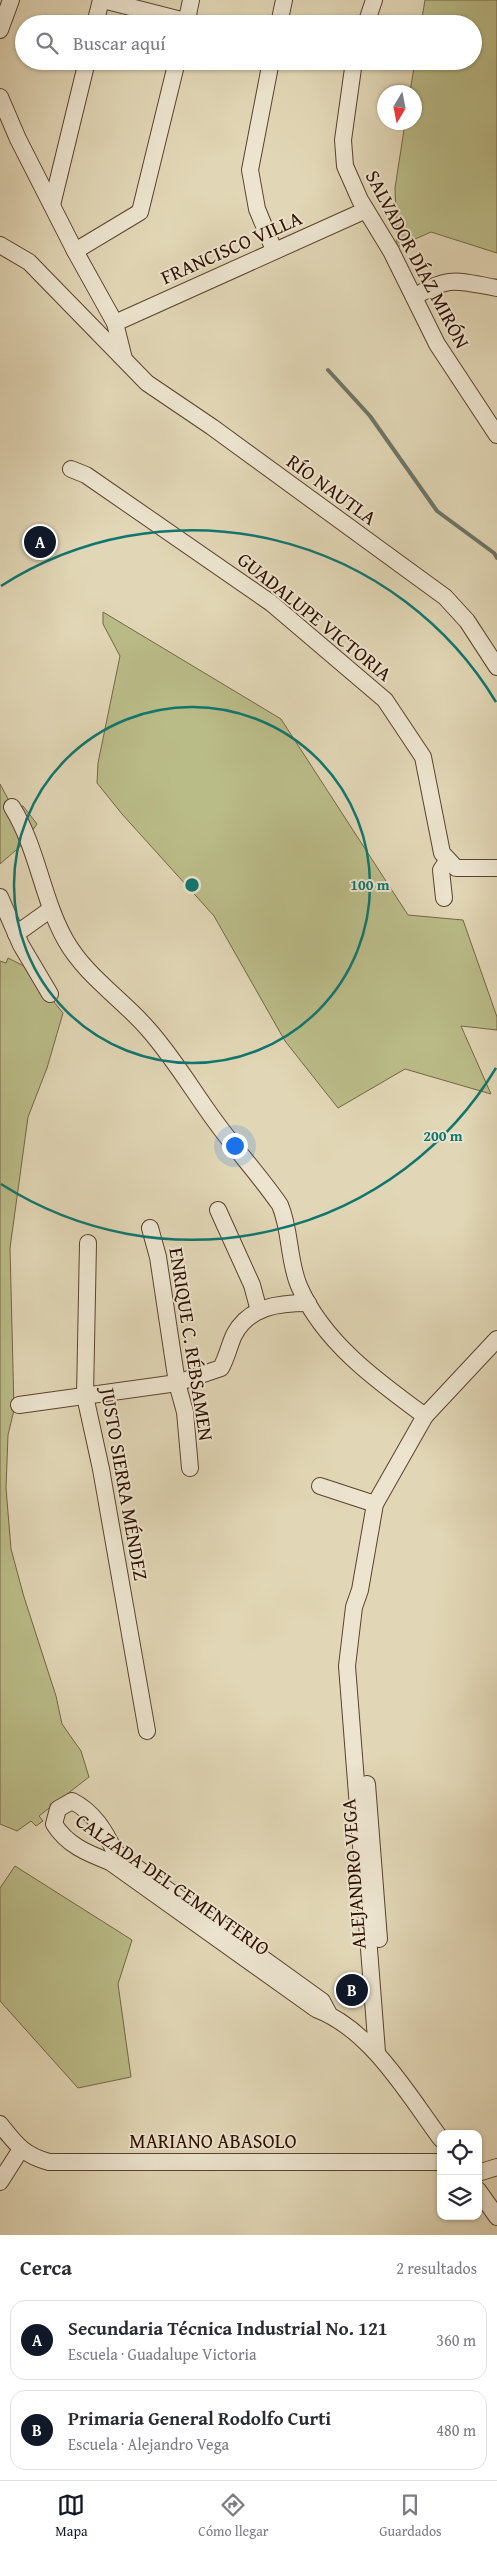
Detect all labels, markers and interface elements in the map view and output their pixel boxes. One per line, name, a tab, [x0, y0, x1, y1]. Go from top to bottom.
search box	[15, 15, 482, 70]
icon: search	[33, 29, 61, 57]
text: Buscar aquí	[73, 29, 166, 57]
north arrow	[377, 85, 422, 130]
street label: SALVADOR DÍAZ MIRÓN	[359, 165, 477, 353]
street label: FRANCISCO VILLA	[156, 203, 306, 291]
street label: RÍO NAUTLA	[281, 446, 383, 532]
pin: A	[24, 523, 56, 561]
street label: GUADALUPE VICTORIA	[232, 545, 398, 687]
text: 100 m	[350, 874, 390, 895]
centre of rings	[183, 876, 201, 894]
text: 200 m	[423, 1125, 463, 1146]
your location	[222, 1133, 248, 1159]
street label: ENRIQUE C. RÉBSAMEN	[162, 1245, 222, 1443]
street label: JUSTO SIERRA MÉNDEZ	[93, 1382, 156, 1583]
street label: ALEJANDRO VEGA	[333, 1798, 373, 1950]
street label: CALZADA DEL CEMENTERIO	[70, 1806, 276, 1962]
pin: B	[336, 1971, 368, 2009]
street label: MARIANO ABASOLO	[129, 2126, 297, 2155]
map controls	[437, 2130, 482, 2220]
button: locate	[437, 2130, 482, 2175]
button: layers	[437, 2175, 482, 2220]
text: Cerca	[20, 2252, 72, 2283]
text: 2 resultados	[396, 2256, 477, 2280]
text: Secundaria Técnica Industrial No. 121	[68, 2314, 388, 2342]
text: A	[32, 2328, 42, 2352]
text: 360 m	[436, 2328, 476, 2352]
text: Escuela · Guadalupe Victoria	[68, 2342, 257, 2366]
text: Primaria General Rodolfo Curti	[68, 2404, 331, 2432]
text: B	[32, 2418, 42, 2442]
text: 480 m	[436, 2418, 476, 2442]
text: Escuela · Alejandro Vega	[68, 2432, 229, 2456]
tab: Mapa	[55, 2491, 88, 2541]
tab: Cómo llegar	[198, 2491, 269, 2541]
tab: Guardados	[379, 2491, 442, 2541]

